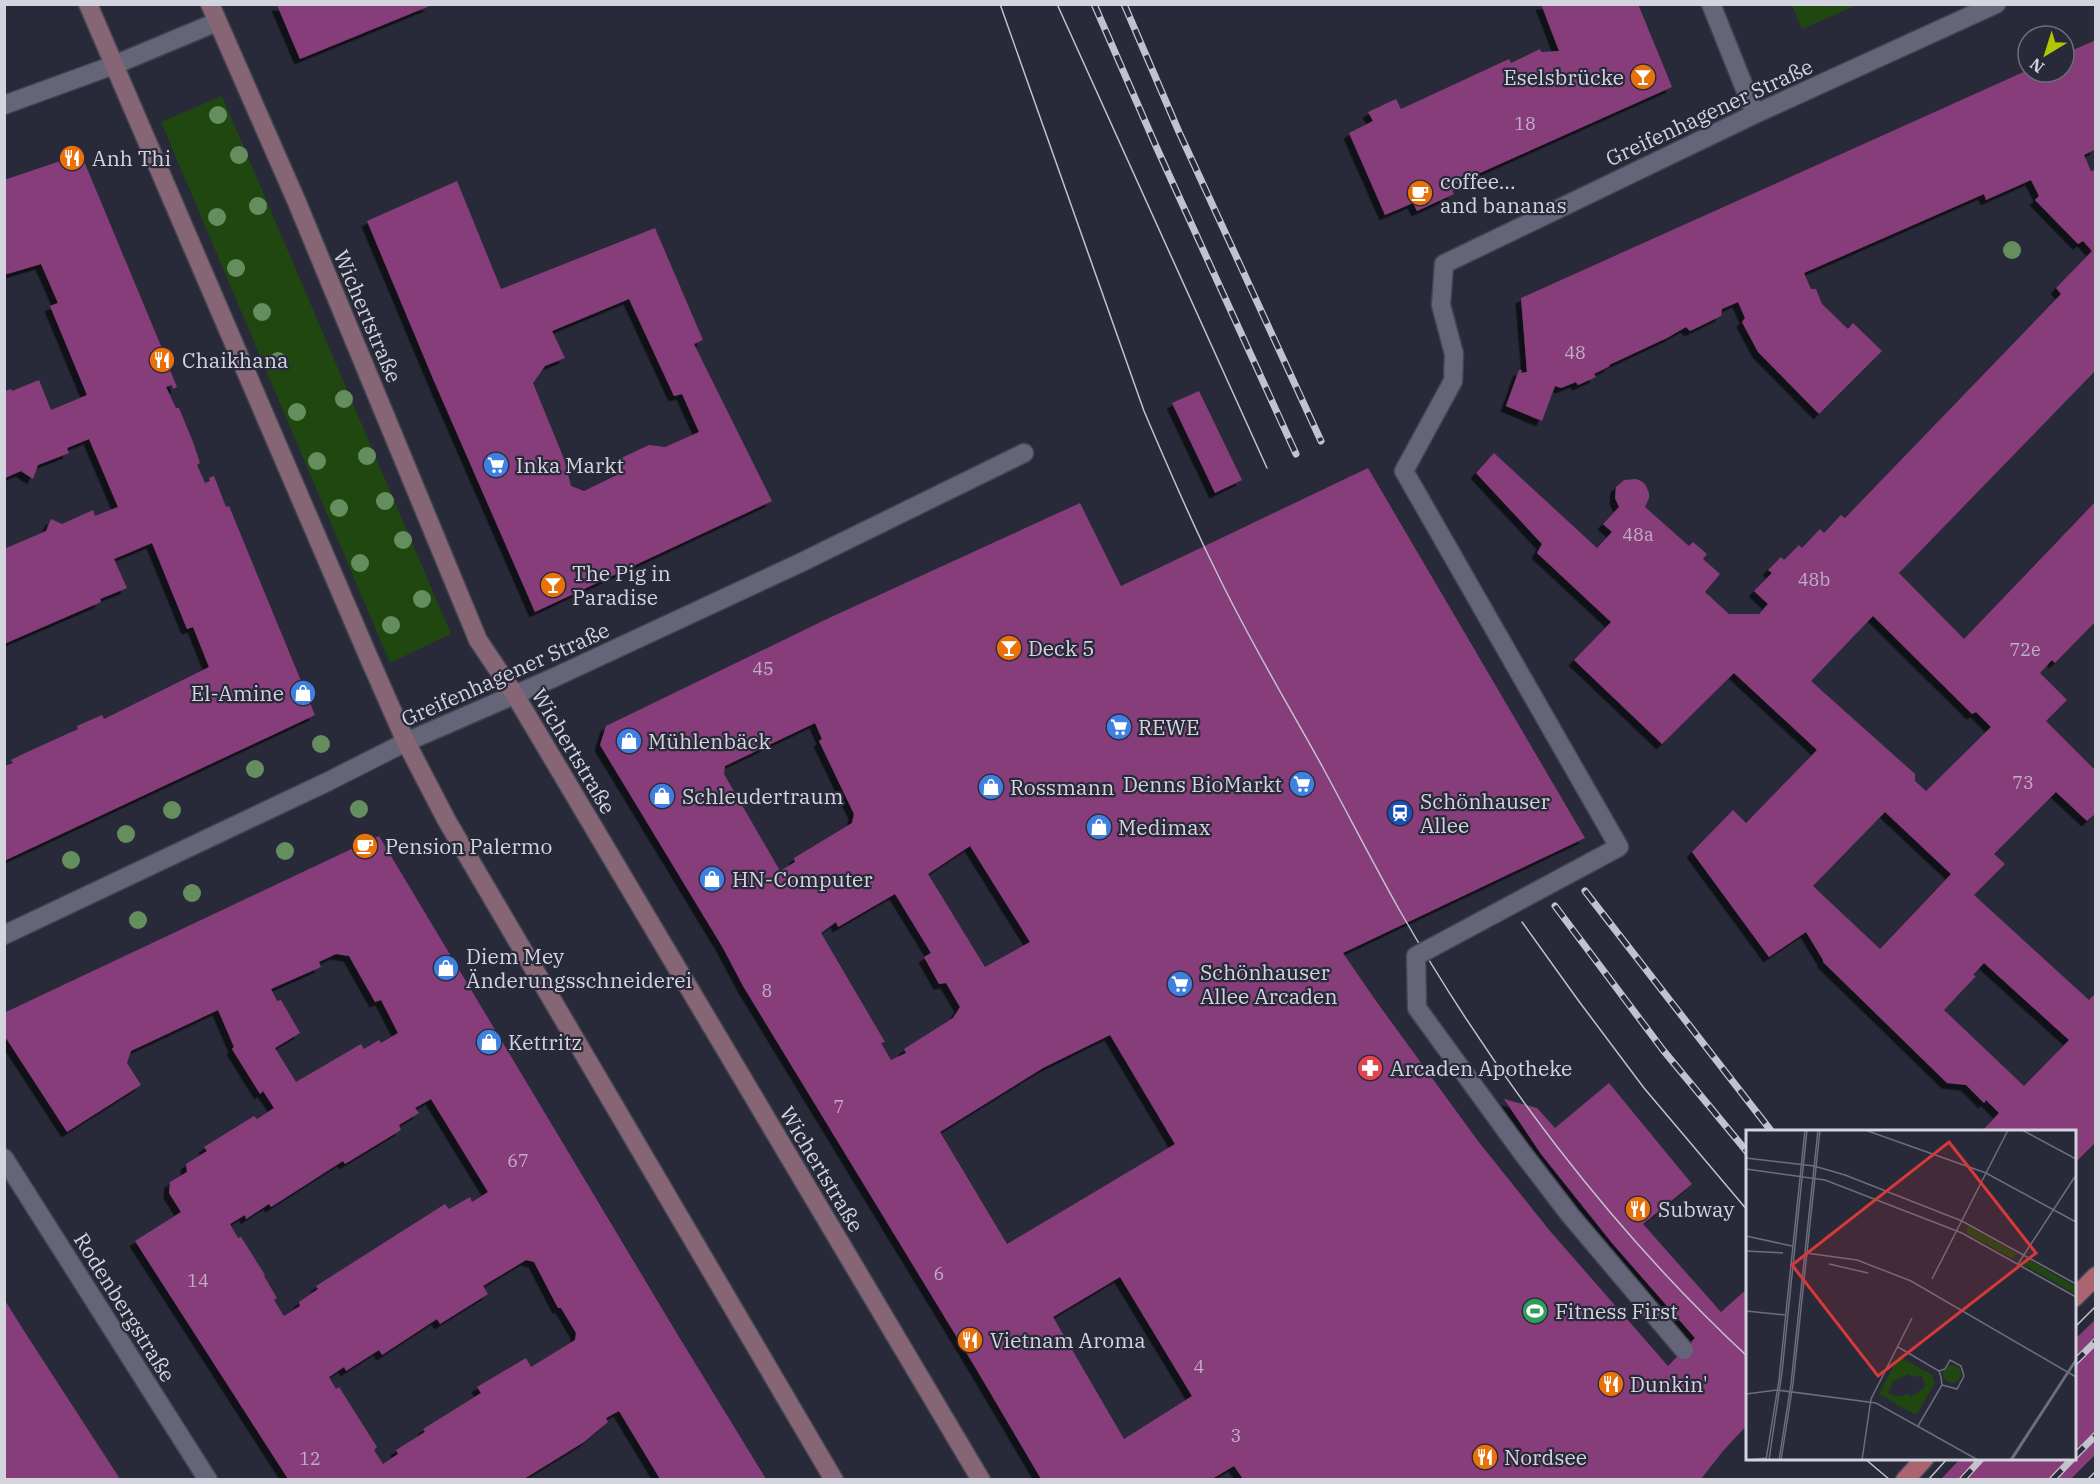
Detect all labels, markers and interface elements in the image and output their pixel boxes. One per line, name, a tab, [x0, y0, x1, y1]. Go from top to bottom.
north arrow	[2016, 24, 2076, 84]
street label: Greifenhagener Straße	[1601, 52, 1817, 172]
text: N	[2026, 54, 2048, 78]
bar icon: Eselsbrücke	[1628, 62, 1658, 92]
place label: Eselsbrücke	[1503, 63, 1624, 91]
house number: 18	[1514, 112, 1536, 135]
restaurant icon: Anh Thi	[57, 143, 87, 173]
place label: Anh Thi	[92, 144, 171, 172]
place label: coffee... and bananas	[1440, 167, 1567, 219]
cafe icon: coffee... and bananas	[1405, 178, 1435, 208]
street label: Wichertstraße	[327, 245, 409, 387]
house number: 48	[1564, 341, 1586, 364]
restaurant icon: Chaikhana	[147, 345, 177, 375]
place label: Chaikhana	[182, 346, 289, 374]
supermarket icon: Inka Markt	[481, 450, 511, 480]
place label: Inka Markt	[516, 451, 624, 479]
house number: 48a	[1622, 523, 1654, 546]
place label: The Pig in Paradise	[572, 559, 671, 611]
house number: 48b	[1798, 568, 1830, 591]
bar icon: The Pig in Paradise	[538, 570, 568, 600]
street label: Greifenhagener Straße	[396, 615, 614, 733]
bar icon: Deck 5	[994, 633, 1024, 663]
place label: Deck 5	[1028, 634, 1095, 662]
house number: 72e	[2009, 638, 2041, 661]
house number: 45	[752, 657, 774, 680]
shop icon: El-Amine	[288, 678, 318, 708]
place label: El-Amine	[191, 679, 284, 707]
street label: Wichertstraße	[525, 683, 623, 819]
supermarket icon: REWE	[1104, 712, 1134, 742]
place label: REWE	[1138, 713, 1199, 741]
shop icon: Mühlenbäck	[614, 726, 644, 756]
place label: Mühlenbäck	[648, 727, 771, 755]
supermarket icon: Denns BioMarkt	[1287, 769, 1317, 799]
place label: Denns BioMarkt	[1123, 770, 1282, 798]
house number: 73	[2012, 771, 2034, 794]
shop icon: Rossmann	[976, 772, 1006, 802]
place label: Rossmann	[1010, 773, 1114, 801]
shop icon: Schleudertraum	[647, 781, 677, 811]
place label: Schleudertraum	[682, 782, 843, 810]
place label: Schönhauser Allee	[1420, 787, 1551, 839]
station icon: Schönhauser Allee	[1385, 798, 1415, 828]
shop icon: Medimax	[1084, 812, 1114, 842]
place label: Medimax	[1118, 813, 1211, 841]
cafe icon: Pension Palermo	[350, 831, 380, 861]
place label: Pension Palermo	[385, 832, 552, 860]
shop icon: HN-Computer	[697, 864, 727, 894]
place label: HN-Computer	[732, 865, 873, 893]
place label: Diem Mey Änderungsschneiderei	[466, 942, 692, 994]
shop icon: Diem Mey Änderungsschneiderei	[431, 953, 461, 983]
place label: Schönhauser Allee Arcaden	[1200, 958, 1338, 1010]
supermarket icon: Schönhauser Allee Arcaden	[1165, 969, 1195, 999]
house number: 8	[762, 979, 772, 1002]
shop icon: Kettritz	[474, 1027, 504, 1057]
place label: Kettritz	[508, 1028, 582, 1056]
pharmacy icon: Arcaden Apotheke	[1355, 1053, 1385, 1083]
place label: Arcaden Apotheke	[1390, 1054, 1572, 1082]
house number: 7	[834, 1095, 844, 1118]
street label: Wichertstraße	[773, 1101, 871, 1237]
inset map	[1746, 1130, 2076, 1460]
house number: 67	[507, 1149, 529, 1172]
restaurant icon: Subway	[1623, 1194, 1653, 1224]
place label: Subway	[1658, 1195, 1735, 1223]
street label: Rodenbergstraße	[68, 1227, 182, 1387]
house number: 6	[934, 1262, 944, 1285]
house number: 14	[187, 1269, 209, 1292]
sports icon: Fitness First	[1520, 1296, 1550, 1326]
place label: Fitness First	[1555, 1297, 1678, 1325]
restaurant icon: Vietnam Aroma	[955, 1325, 985, 1355]
place label: Vietnam Aroma	[990, 1326, 1146, 1354]
house number: 4	[1194, 1355, 1204, 1378]
restaurant icon: Dunkin'	[1596, 1369, 1626, 1399]
place label: Dunkin'	[1630, 1370, 1708, 1398]
house number: 3	[1231, 1424, 1241, 1447]
restaurant icon: Nordsee	[1470, 1442, 1500, 1472]
place label: Nordsee	[1504, 1443, 1587, 1471]
house number: 12	[299, 1447, 321, 1470]

